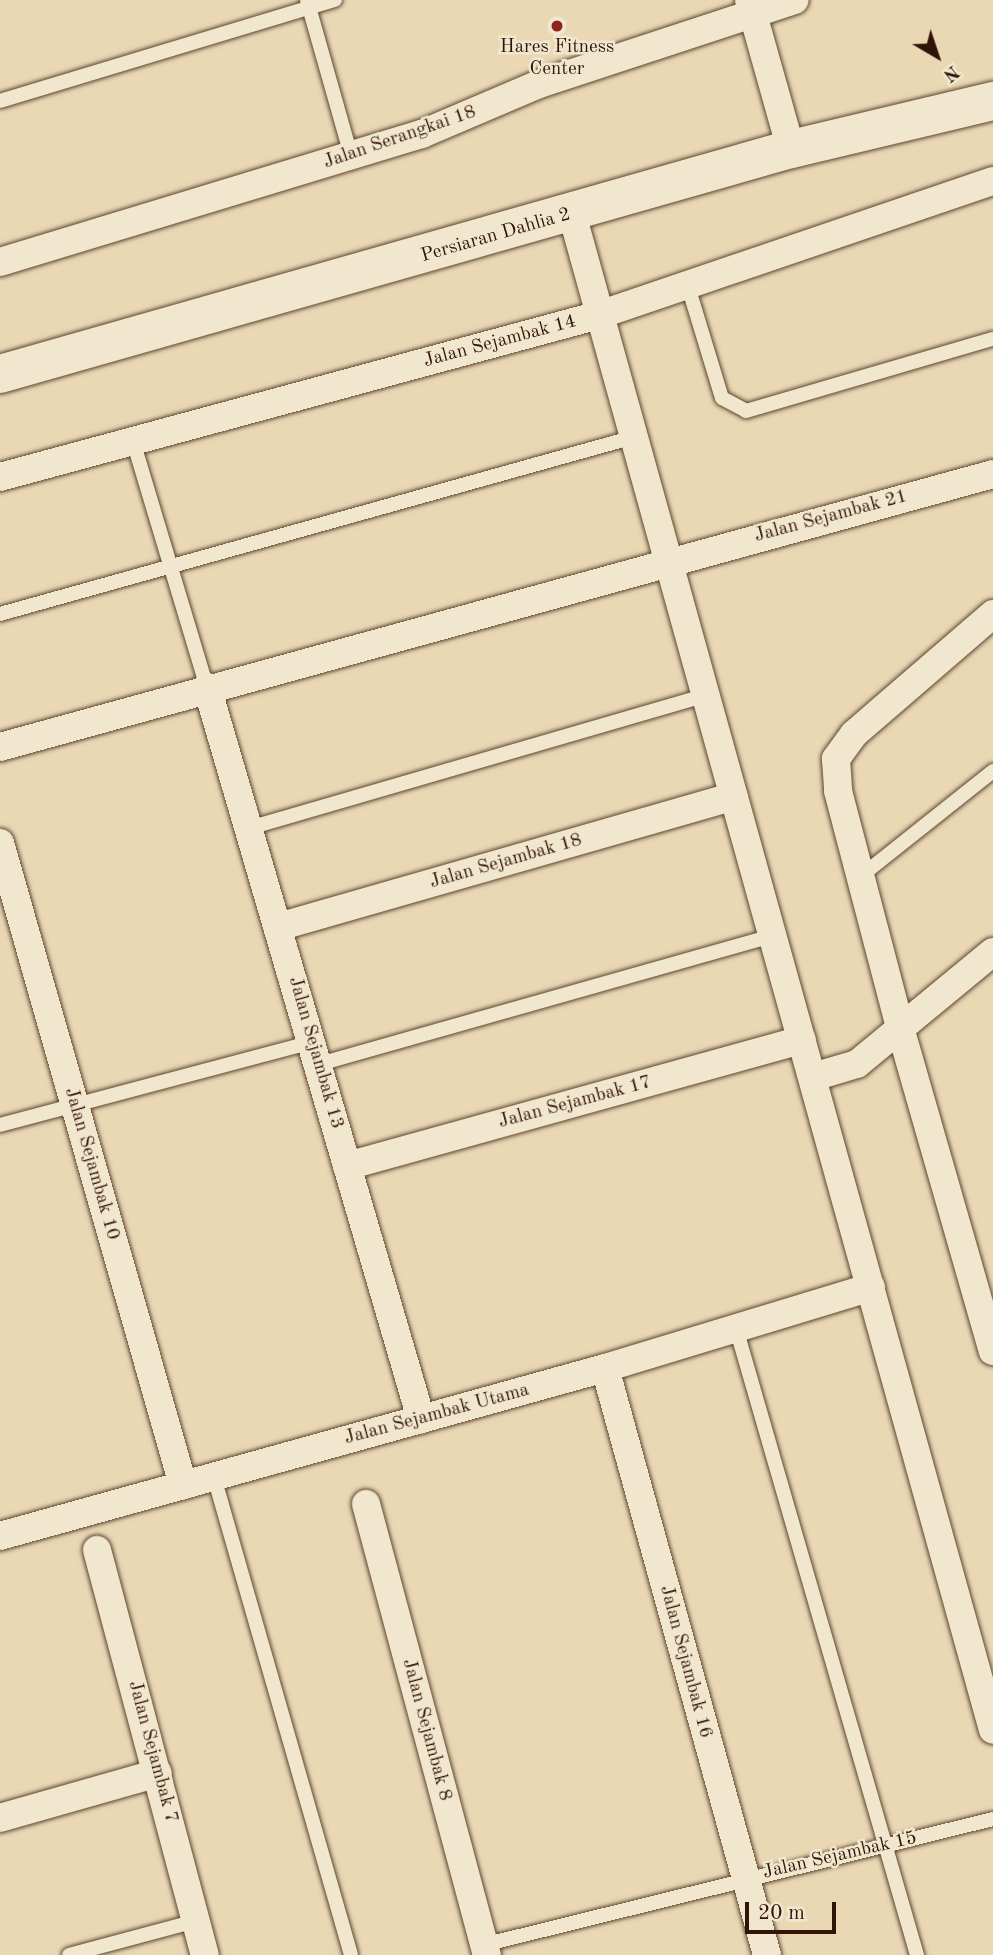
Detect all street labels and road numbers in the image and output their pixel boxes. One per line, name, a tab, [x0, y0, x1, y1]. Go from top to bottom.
street label: Jalan Serangkai 18	[321, 101, 479, 175]
street label: Persiaran Dahlia 2	[419, 204, 573, 268]
street label: Jalan Sejambak 14	[421, 311, 579, 373]
street label: Jalan Sejambak 21	[752, 486, 910, 548]
street label: Jalan Sejambak 18	[427, 829, 585, 895]
street label: Jalan Sejambak 13	[282, 974, 348, 1132]
street label: Jalan Sejambak 17	[496, 1072, 654, 1134]
street label: Jalan Sejambak 10	[58, 1085, 124, 1243]
street label: Jalan Sejambak Utama	[342, 1379, 532, 1451]
street label: Jalan Sejambak 16	[654, 1583, 716, 1741]
street label: Jalan Sejambak 8	[396, 1656, 456, 1804]
street label: Jalan Sejambak 7	[122, 1678, 182, 1826]
street label: Jalan Sejambak 15	[761, 1827, 919, 1885]

